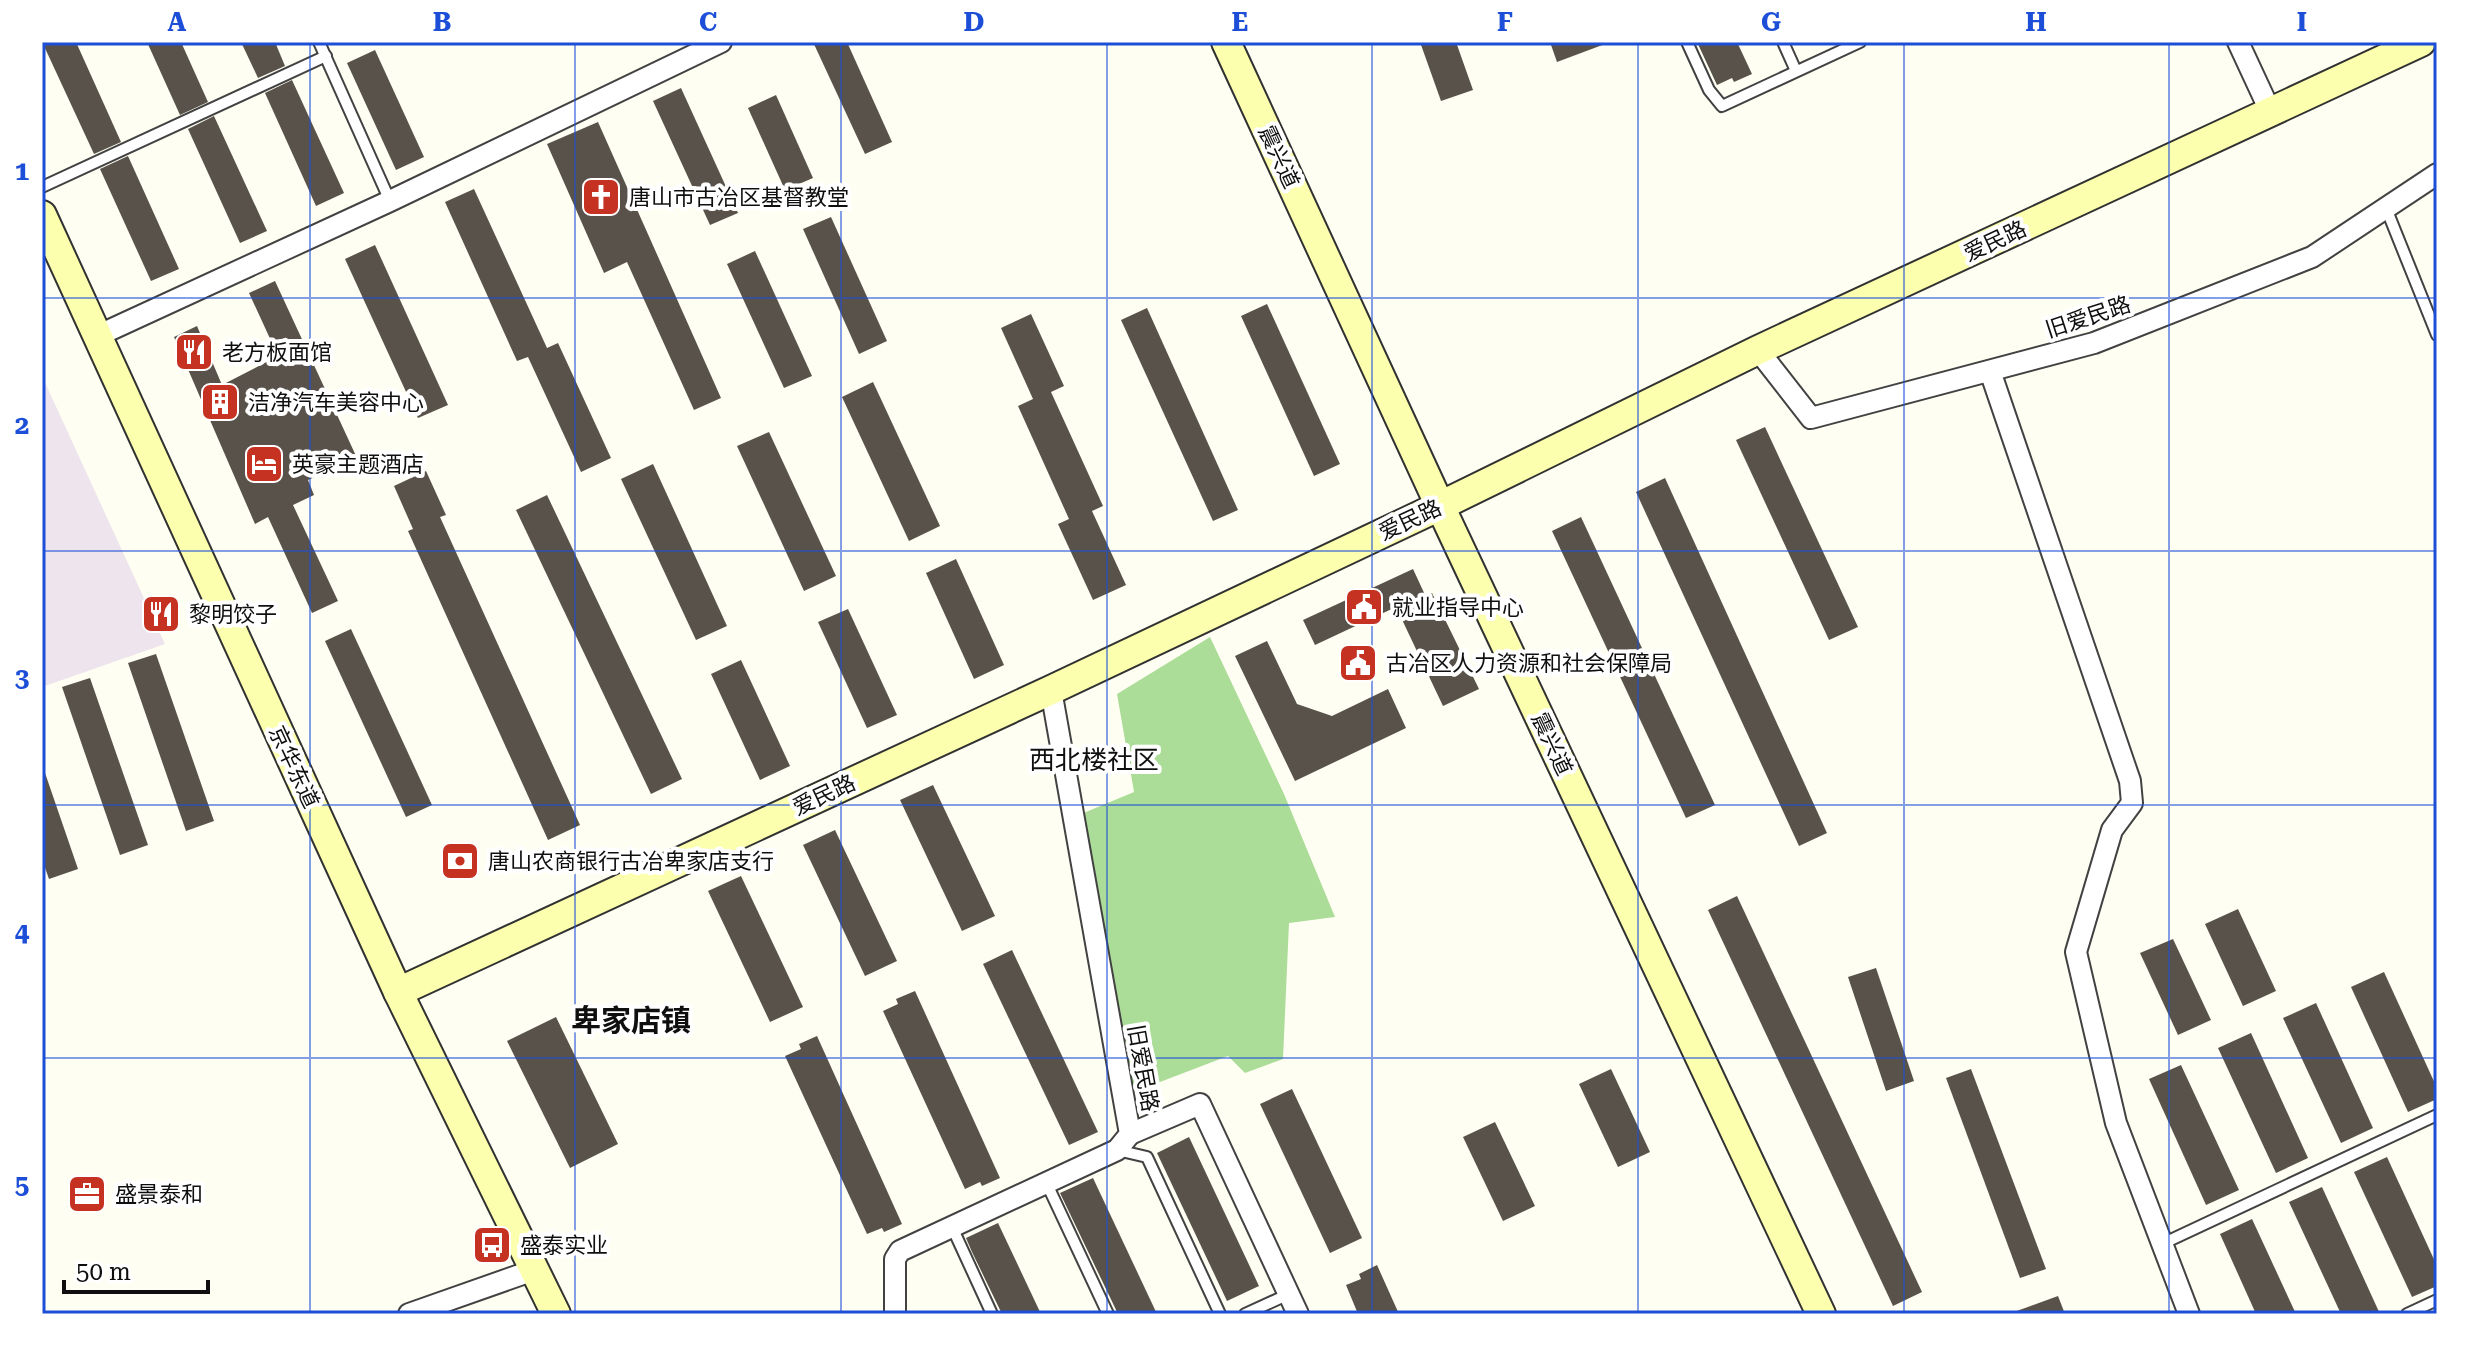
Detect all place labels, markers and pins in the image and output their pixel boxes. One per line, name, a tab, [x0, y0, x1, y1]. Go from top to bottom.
church icon: 唐山市古冶区基督教堂	[580, 176, 622, 218]
place label: 唐山市古冶区基督教堂	[629, 185, 849, 210]
restaurant icon: 老方板面馆	[173, 331, 215, 373]
place label: 老方板面馆	[222, 340, 332, 365]
building icon: 洁净汽车美容中心	[199, 381, 241, 423]
place label: 洁净汽车美容中心	[248, 390, 424, 415]
hotel icon: 英豪主题酒店	[243, 443, 285, 485]
place label: 英豪主题酒店	[292, 452, 424, 477]
public building icon: 就业指导中心	[1343, 586, 1385, 628]
restaurant icon: 黎明饺子	[140, 593, 182, 635]
place label: 就业指导中心	[1392, 595, 1524, 620]
place label: 黎明饺子	[189, 602, 277, 627]
public building icon: 古冶区人力资源和社会保障局	[1337, 642, 1379, 684]
place label: 古冶区人力资源和社会保障局	[1386, 651, 1672, 676]
bank icon: 唐山农商银行古冶卑家店支行	[439, 840, 481, 882]
place label: 唐山农商银行古冶卑家店支行	[488, 849, 774, 874]
office icon: 盛景泰和	[66, 1173, 108, 1215]
place label: 盛景泰和	[115, 1182, 203, 1207]
bus stop icon: 盛泰实业	[471, 1224, 513, 1266]
place label: 盛泰实业	[520, 1233, 608, 1258]

